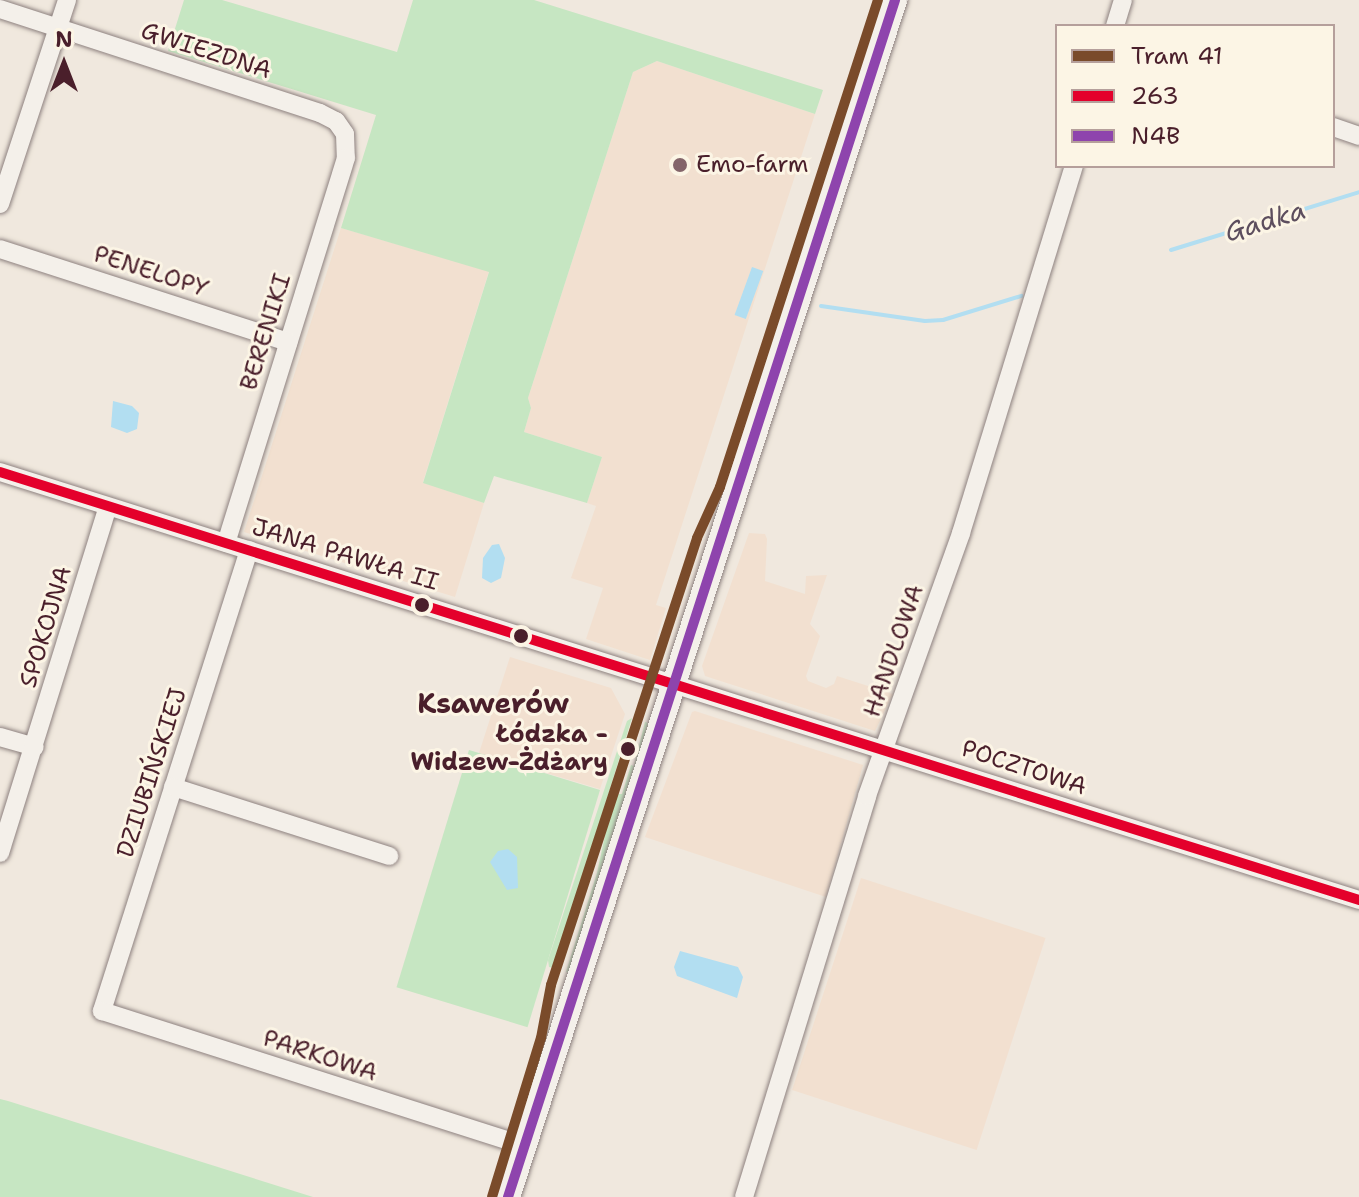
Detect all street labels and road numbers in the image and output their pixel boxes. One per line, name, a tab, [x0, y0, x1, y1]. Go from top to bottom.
street label: GWIEZDNA	[137, 16, 275, 86]
street label: PENELOPY	[90, 240, 212, 304]
street label: BERENIKI	[235, 270, 297, 394]
street label: JANA PAWŁA II	[248, 513, 442, 597]
street label: SPOKOJNA	[14, 563, 78, 691]
street label: HANDLOWA	[858, 581, 930, 721]
street label: DZIUBIŃSKIEJ	[111, 685, 193, 861]
street label: POCZTOWA	[958, 734, 1090, 802]
street label: PARKOWA	[259, 1024, 381, 1088]

